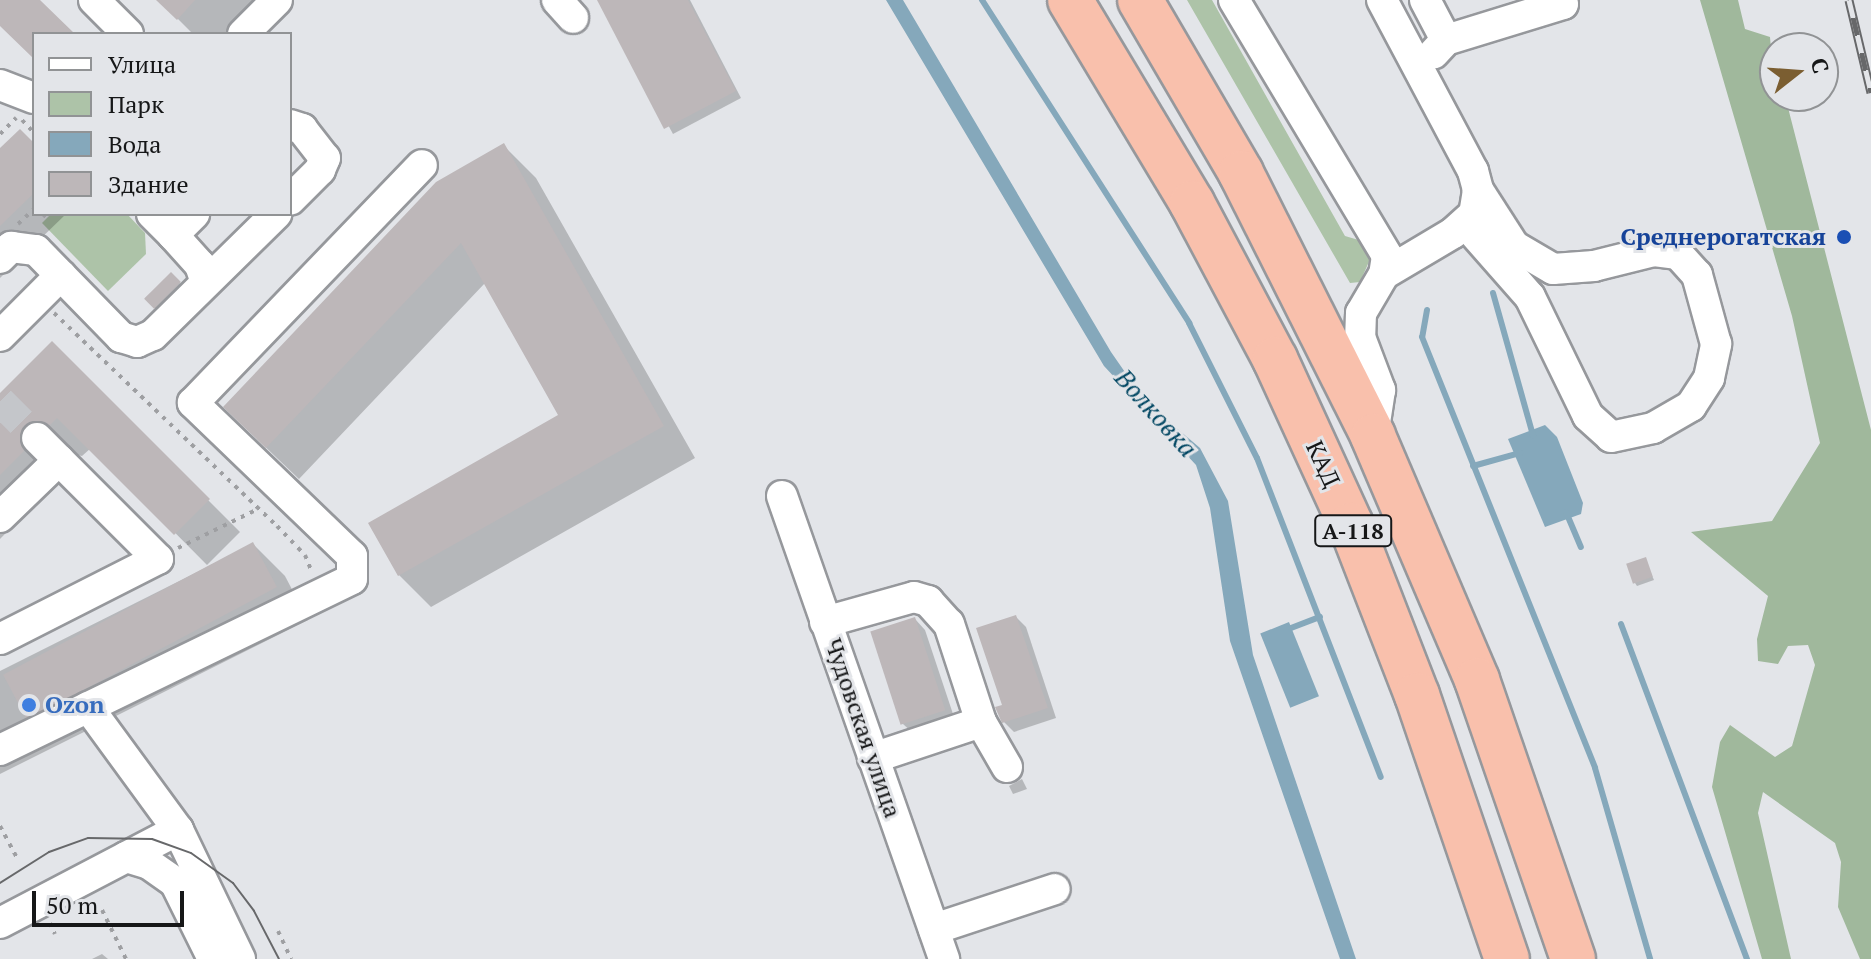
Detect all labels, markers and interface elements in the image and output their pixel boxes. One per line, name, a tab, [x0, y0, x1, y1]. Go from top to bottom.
legend	[32, 32, 292, 216]
north arrow	[1759, 32, 1839, 112]
text: Улица	[108, 48, 176, 80]
text: С	[1805, 54, 1836, 77]
text: Парк	[108, 88, 164, 120]
text: Вода	[108, 128, 161, 160]
text: Здание	[108, 168, 189, 200]
place label: Среднерогатская	[1620, 223, 1826, 251]
marker: Среднерогатская	[1833, 226, 1855, 248]
water label: Волковка	[1108, 363, 1204, 463]
street label: КАД	[1300, 436, 1346, 492]
road number: А-118	[1313, 513, 1393, 549]
street label: Чудовская улица	[819, 635, 907, 821]
place label: Ozon	[45, 691, 104, 719]
marker: Ozon	[20, 696, 38, 714]
scale bar	[36, 875, 188, 925]
text: 50 m	[46, 889, 98, 921]

